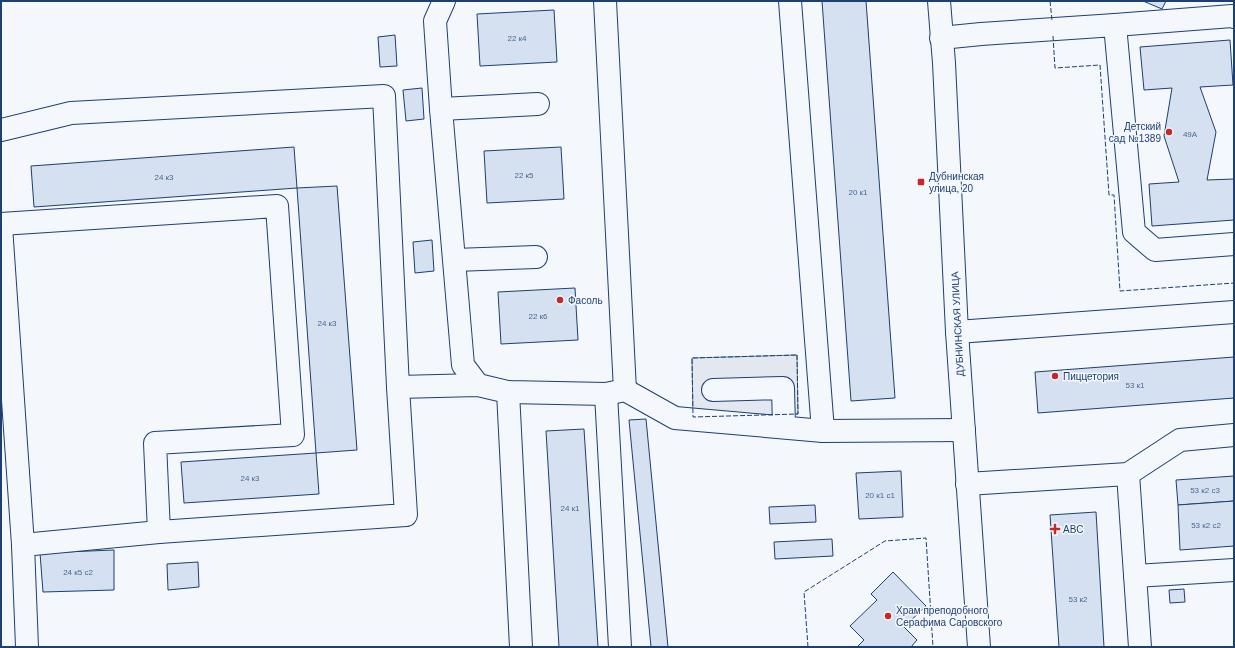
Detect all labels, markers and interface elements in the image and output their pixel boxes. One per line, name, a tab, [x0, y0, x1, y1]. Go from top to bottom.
house number: 22 к4	[507, 34, 527, 43]
place label: Детский сад №1389	[1109, 121, 1161, 144]
marker: Детский сад №1389	[1164, 127, 1174, 137]
house number: 49А	[1183, 130, 1198, 139]
house number: 22 к5	[514, 171, 534, 180]
place label: Дубнинская улица, 20	[929, 171, 984, 194]
house number: 24 к3	[154, 173, 174, 182]
marker: Дубнинская улица, 20	[916, 177, 926, 187]
house number: 20 к1	[848, 188, 868, 197]
street label: ДУБНИНСКАЯ УЛИЦА	[949, 271, 966, 377]
marker: Фасоль	[555, 295, 565, 305]
place label: Фасоль	[568, 295, 603, 306]
house number: 22 к6	[528, 312, 548, 321]
house number: 24 к3	[317, 319, 337, 328]
marker: Пиццетория	[1050, 371, 1060, 381]
place label: Пиццетория	[1063, 371, 1119, 382]
house number: 53 к1	[1125, 381, 1145, 390]
house number: 24 к3	[240, 474, 260, 483]
house number: 53 к2 с3	[1190, 486, 1220, 495]
house number: 20 к1 с1	[865, 491, 895, 500]
house number: 24 к1	[560, 504, 580, 513]
house number: 53 к2 с2	[1191, 521, 1221, 530]
marker: ABC	[1050, 524, 1060, 534]
place label: ABC	[1063, 524, 1084, 535]
house number: 24 к5 с2	[63, 568, 93, 577]
house number: 53 к2	[1068, 595, 1088, 604]
place label: Храм преподобного Серафима Саровского	[896, 605, 1003, 628]
marker: Храм преподобного Серафима Саровского	[883, 611, 893, 621]

